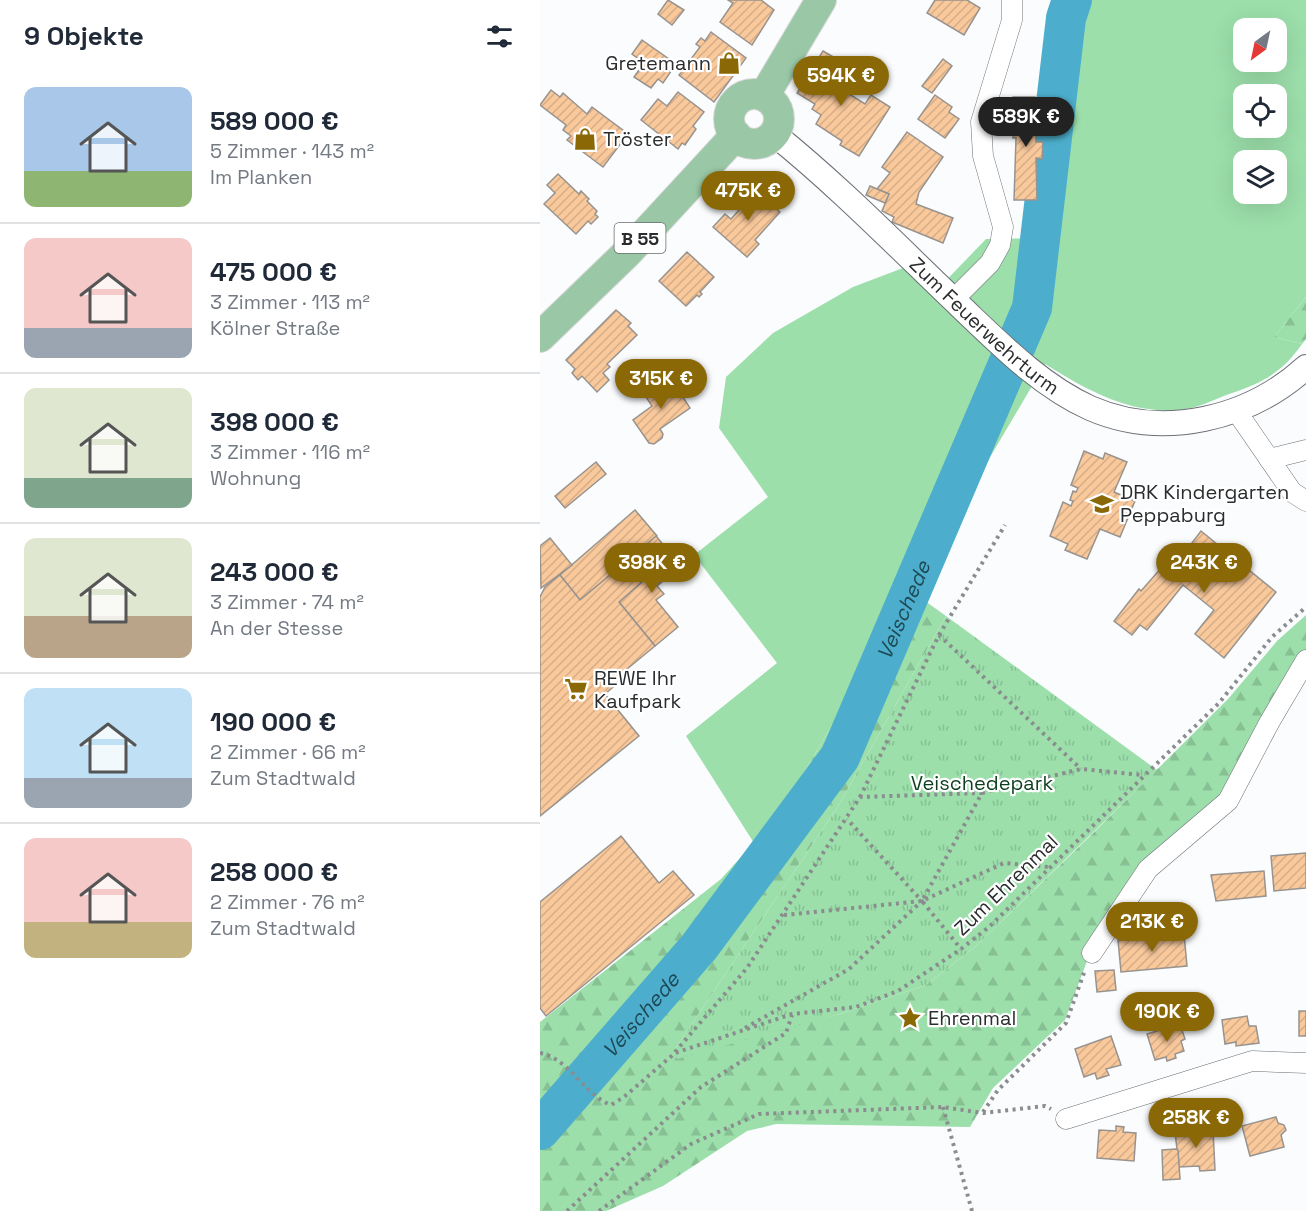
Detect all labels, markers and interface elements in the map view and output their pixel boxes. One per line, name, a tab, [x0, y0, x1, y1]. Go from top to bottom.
north arrow	[1233, 18, 1287, 72]
map controls	[1233, 18, 1287, 204]
text: 9 Objekte	[24, 19, 144, 53]
icon: filters	[483, 20, 516, 53]
place label: Gretemann	[605, 50, 711, 76]
shop icon: Gretemann	[716, 50, 742, 76]
pin: 594K €	[792, 56, 890, 107]
text: 594K €	[807, 62, 875, 88]
button: locate	[1233, 84, 1287, 138]
pin: 589K €	[977, 97, 1075, 148]
text: 589K €	[992, 103, 1060, 129]
text: 589 000 €	[210, 104, 339, 138]
icon: home	[72, 111, 144, 183]
shop icon: Tröster	[572, 126, 598, 152]
place label: Tröster	[603, 126, 671, 152]
text: 5 Zimmer · 143 m²	[210, 138, 374, 164]
button: layers	[1233, 150, 1287, 204]
text: Im Planken	[210, 164, 312, 190]
pin: 475K €	[699, 171, 797, 222]
text: 475K €	[715, 177, 781, 203]
road number: B 55	[614, 223, 666, 253]
street label: Zum Feuerwehrturm	[904, 251, 1065, 401]
text: 475 000 €	[210, 255, 337, 289]
icon: home	[72, 262, 144, 334]
text: 3 Zimmer · 113 m²	[210, 289, 370, 315]
text: Kölner Straße	[210, 315, 340, 341]
pin: 315K €	[612, 359, 710, 410]
text: 315K €	[629, 365, 693, 391]
text: 398 000 €	[210, 405, 339, 439]
icon: home	[72, 412, 144, 484]
text: 3 Zimmer · 116 m²	[210, 439, 370, 465]
text: Wohnung	[210, 465, 301, 491]
place label: DRK Kindergarten Peppaburg	[1120, 479, 1289, 528]
school or university icon: DRK Kindergarten Peppaburg	[1089, 491, 1115, 517]
pin: 398K €	[603, 543, 701, 594]
pin: 243K €	[1155, 543, 1253, 594]
text: 398K €	[618, 549, 686, 575]
text: 243K €	[1170, 549, 1238, 575]
text: 243 000 €	[210, 555, 339, 589]
water label: Veischede	[870, 555, 937, 663]
icon: home	[72, 562, 144, 634]
text: 3 Zimmer · 74 m²	[210, 589, 364, 615]
text: An der Stesse	[210, 615, 343, 641]
place label: REWE Ihr Kaufpark	[594, 665, 681, 714]
supermarket icon: REWE Ihr Kaufpark	[563, 676, 589, 702]
text: 190 000 €	[210, 705, 336, 739]
icon: home	[72, 712, 144, 784]
text: 2 Zimmer · 66 m²	[210, 739, 366, 765]
text: Zum Stadtwald	[210, 765, 356, 791]
park label: Veischedepark	[911, 770, 1053, 796]
street label: Zum Ehrenmal	[949, 829, 1063, 941]
text: 258 000 €	[210, 855, 338, 889]
icon: home	[72, 862, 144, 934]
text: 2 Zimmer · 76 m²	[210, 889, 364, 915]
pin: 213K €	[1103, 902, 1201, 953]
text: 213K €	[1120, 908, 1184, 934]
text: Zum Stadtwald	[210, 915, 356, 941]
water label: Veischede	[596, 965, 686, 1063]
pin: 190K €	[1118, 992, 1216, 1043]
text: 190K €	[1134, 998, 1200, 1024]
place icon: Ehrenmal	[897, 1005, 923, 1031]
place label: Ehrenmal	[928, 1005, 1016, 1031]
pin: 258K €	[1147, 1098, 1245, 1149]
text: 258K €	[1162, 1104, 1230, 1130]

